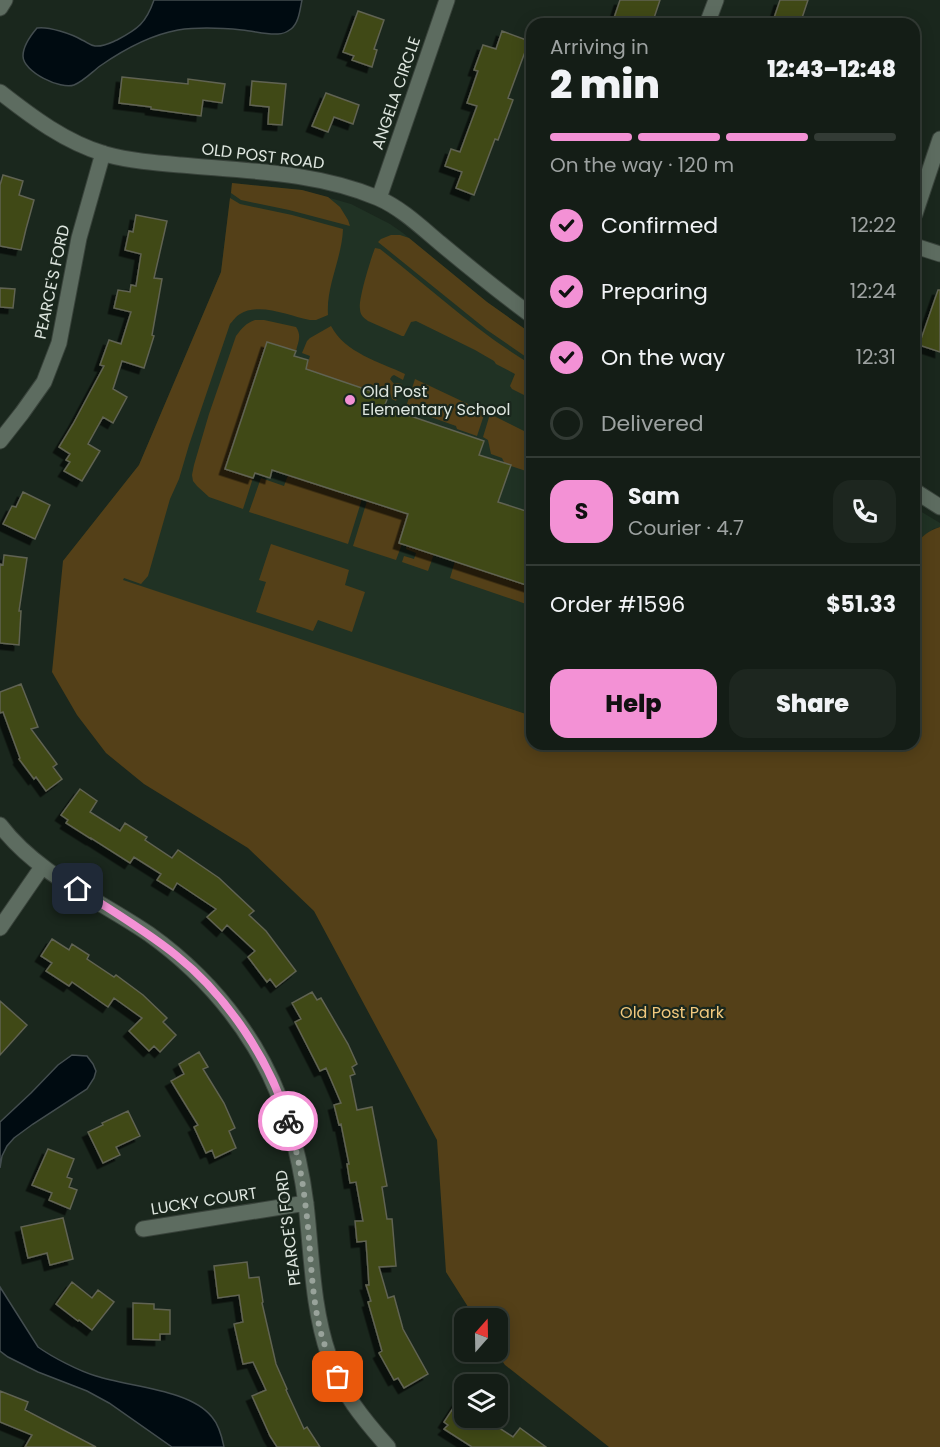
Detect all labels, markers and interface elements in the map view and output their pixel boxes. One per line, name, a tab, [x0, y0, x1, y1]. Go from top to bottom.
street label: ANGELA CIRCLE	[366, 33, 426, 153]
text: Arriving in	[550, 33, 649, 61]
text: 12:43–12:48	[767, 54, 896, 85]
text: 2 min	[550, 57, 660, 112]
street label: OLD POST ROAD	[200, 137, 326, 175]
text: On the way · 120 m	[550, 151, 734, 179]
icon: check	[550, 209, 583, 242]
text: Confirmed	[601, 210, 718, 241]
text: 12:22	[851, 211, 896, 239]
street label: PEARCE'S FORD	[29, 223, 75, 341]
icon: check	[550, 275, 583, 308]
text: Preparing	[601, 276, 708, 307]
text: 12:24	[850, 277, 896, 305]
icon: check	[550, 341, 583, 374]
text: On the way	[601, 342, 725, 373]
text: 12:31	[856, 343, 896, 371]
place label: Old Post Elementary School	[362, 380, 510, 421]
marker: Old Post Elementary School	[343, 393, 357, 407]
text: Delivered	[601, 408, 704, 439]
button: phone	[833, 480, 896, 543]
text: Sam	[628, 481, 680, 512]
text: S	[575, 496, 588, 527]
text: Courier · 4.7	[628, 514, 744, 542]
text: Order #1596	[550, 589, 685, 620]
text: $51.33	[826, 589, 896, 620]
button: Help	[550, 669, 717, 738]
button: Share	[729, 669, 896, 738]
pin	[52, 863, 103, 914]
icon: home	[61, 872, 94, 905]
park label: Old Post Park	[620, 1001, 725, 1024]
courier	[258, 1091, 318, 1151]
icon: bike	[272, 1105, 305, 1138]
street label: PEARCE'S FORD	[269, 1169, 307, 1287]
street label: LUCKY COURT	[149, 1181, 259, 1221]
north arrow	[454, 1308, 508, 1362]
map controls	[454, 1308, 508, 1428]
pin	[312, 1351, 363, 1402]
icon: bag	[321, 1360, 354, 1393]
button: layers	[454, 1374, 508, 1428]

